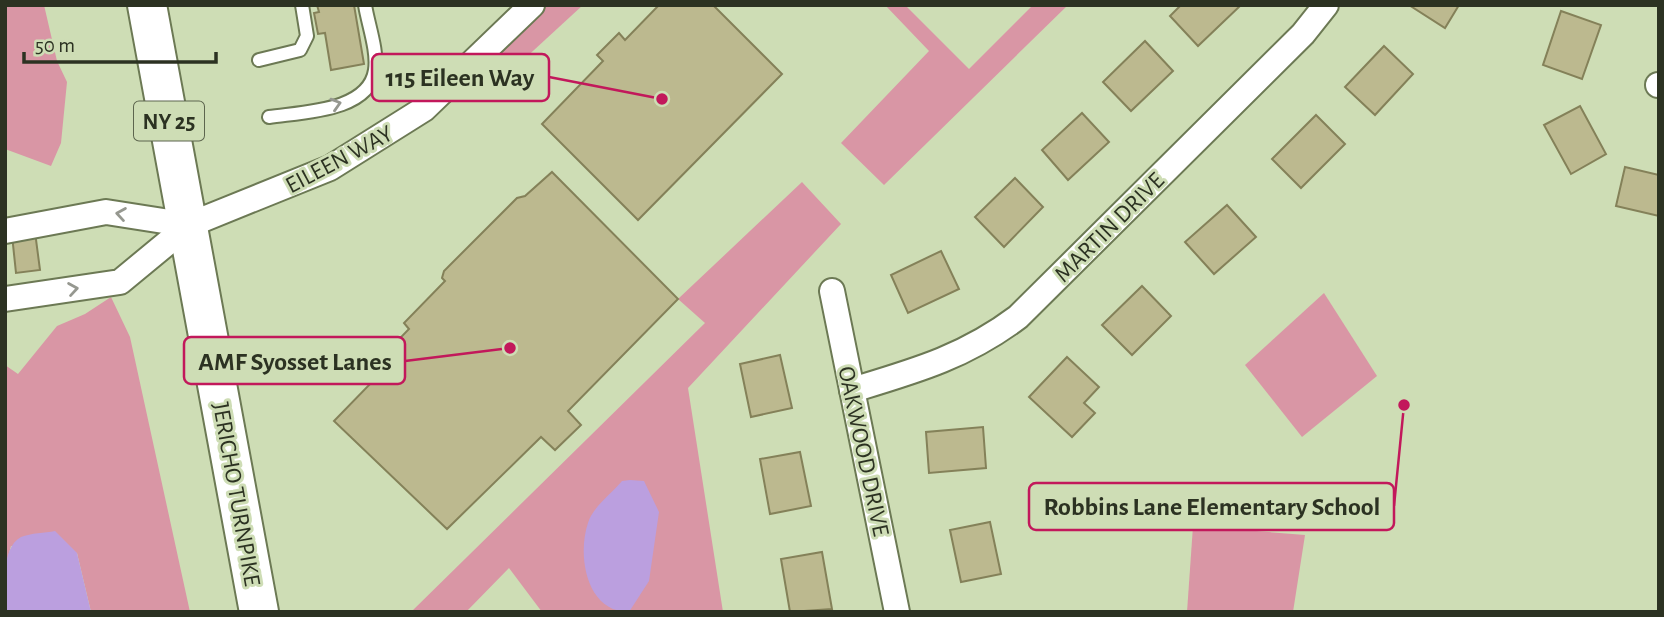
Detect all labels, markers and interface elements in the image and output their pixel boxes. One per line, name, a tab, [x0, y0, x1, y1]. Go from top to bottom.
scale bar	[24, 21, 217, 65]
text: 50 m	[35, 35, 75, 56]
callout: 115 Eileen Way	[372, 54, 549, 101]
text: 115 Eileen Way	[386, 65, 535, 91]
one-way arrow	[329, 98, 341, 113]
road number: NY 25	[134, 102, 204, 140]
street label: EILEEN WAY	[282, 121, 397, 198]
street label: MARTIN DRIVE	[1050, 168, 1169, 287]
one-way arrow	[115, 207, 127, 222]
one-way arrow	[67, 282, 79, 297]
callout: AMF Syosset Lanes	[184, 337, 405, 384]
text: AMF Syosset Lanes	[198, 349, 392, 375]
street label: OAKWOOD DRIVE	[833, 364, 893, 539]
street label: JERICHO TURNPIKE	[208, 400, 264, 588]
callout: Robbins Lane Elementary School	[1029, 483, 1394, 530]
text: Robbins Lane Elementary School	[1044, 494, 1380, 520]

